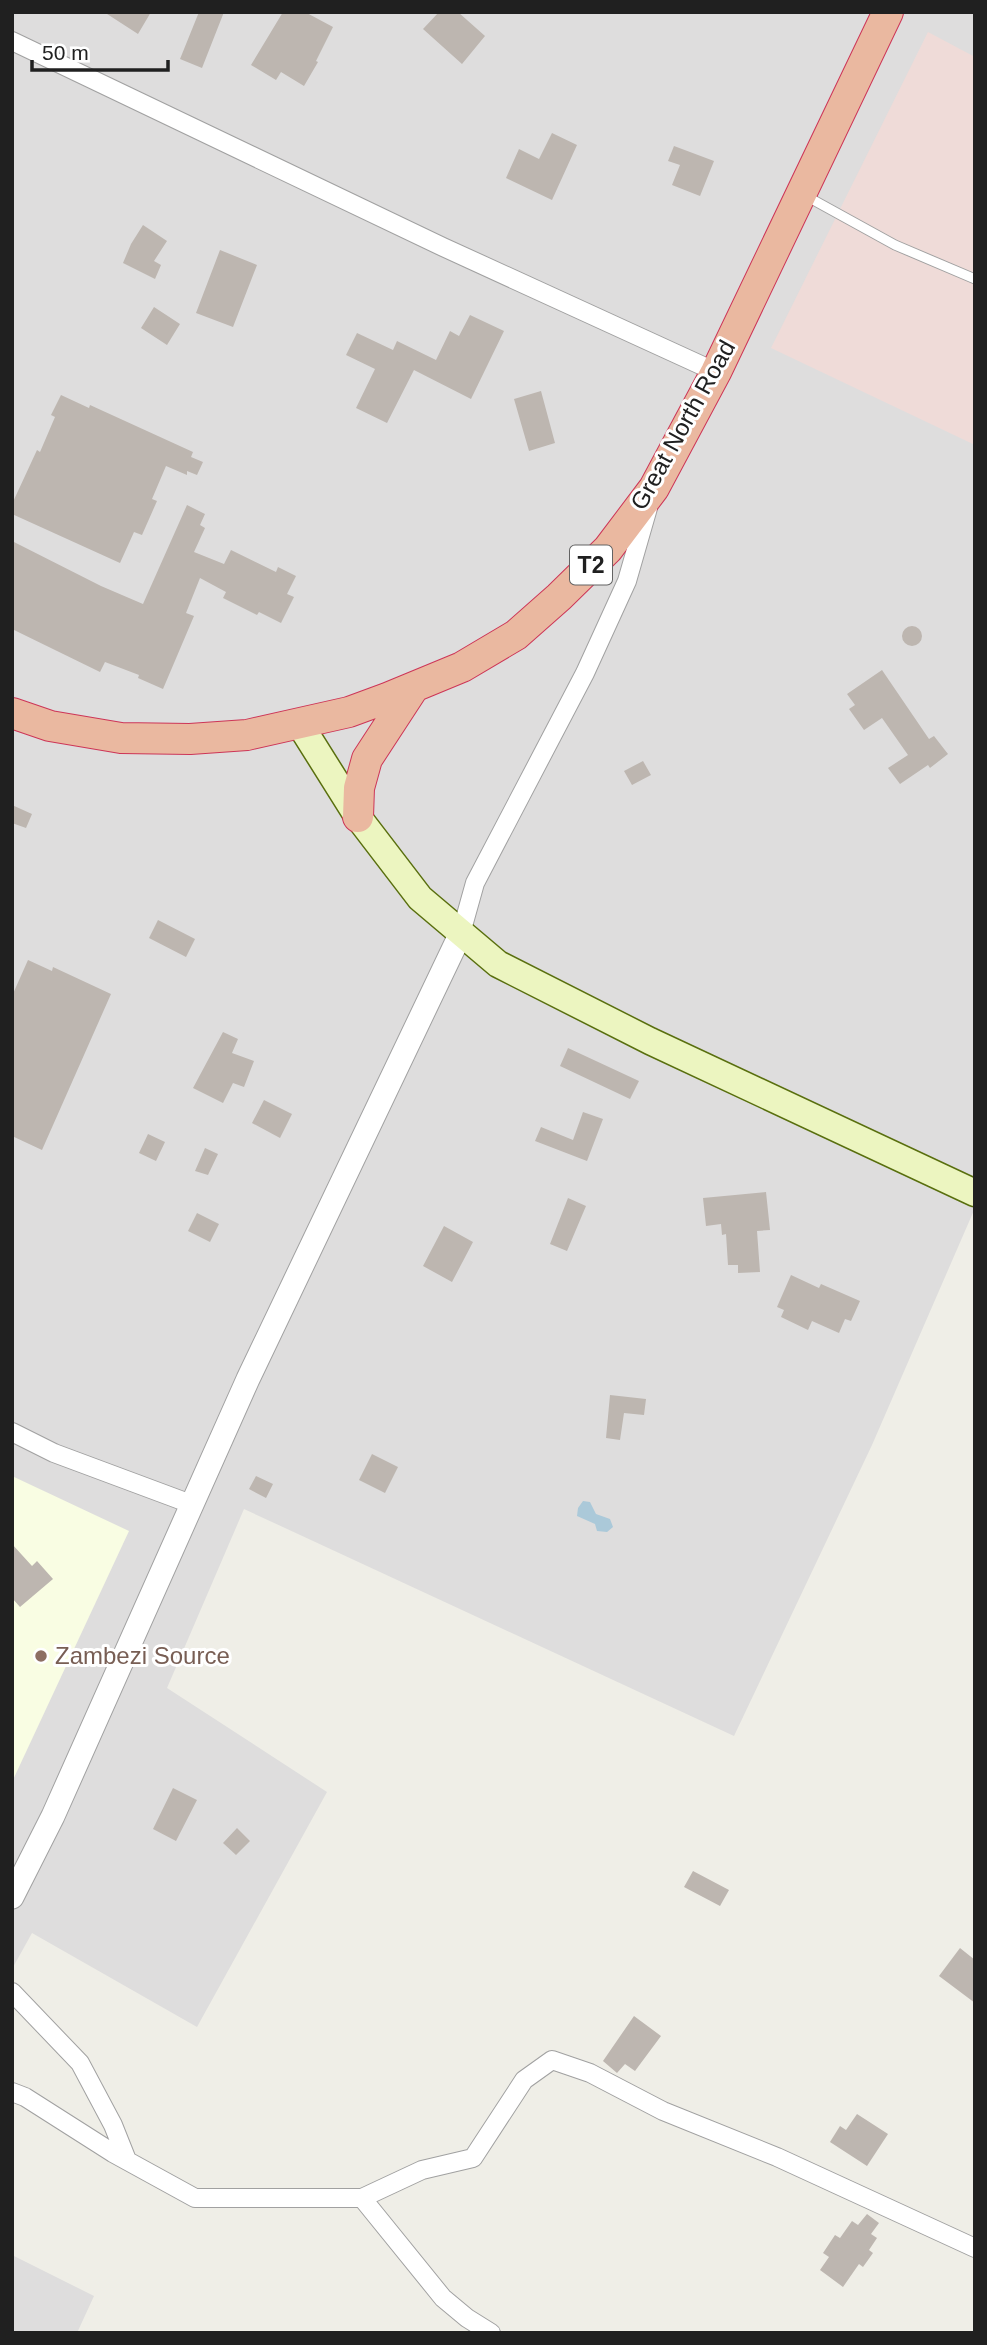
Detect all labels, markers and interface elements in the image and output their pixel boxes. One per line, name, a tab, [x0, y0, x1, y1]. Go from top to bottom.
scale bar	[32, 28, 168, 72]
text: 50 m	[42, 41, 89, 64]
street label: Great North Road	[625, 335, 740, 514]
road number: T2	[570, 545, 612, 584]
place label: Zambezi Source	[55, 1642, 230, 1669]
marker: Zambezi Source	[33, 1648, 49, 1664]

